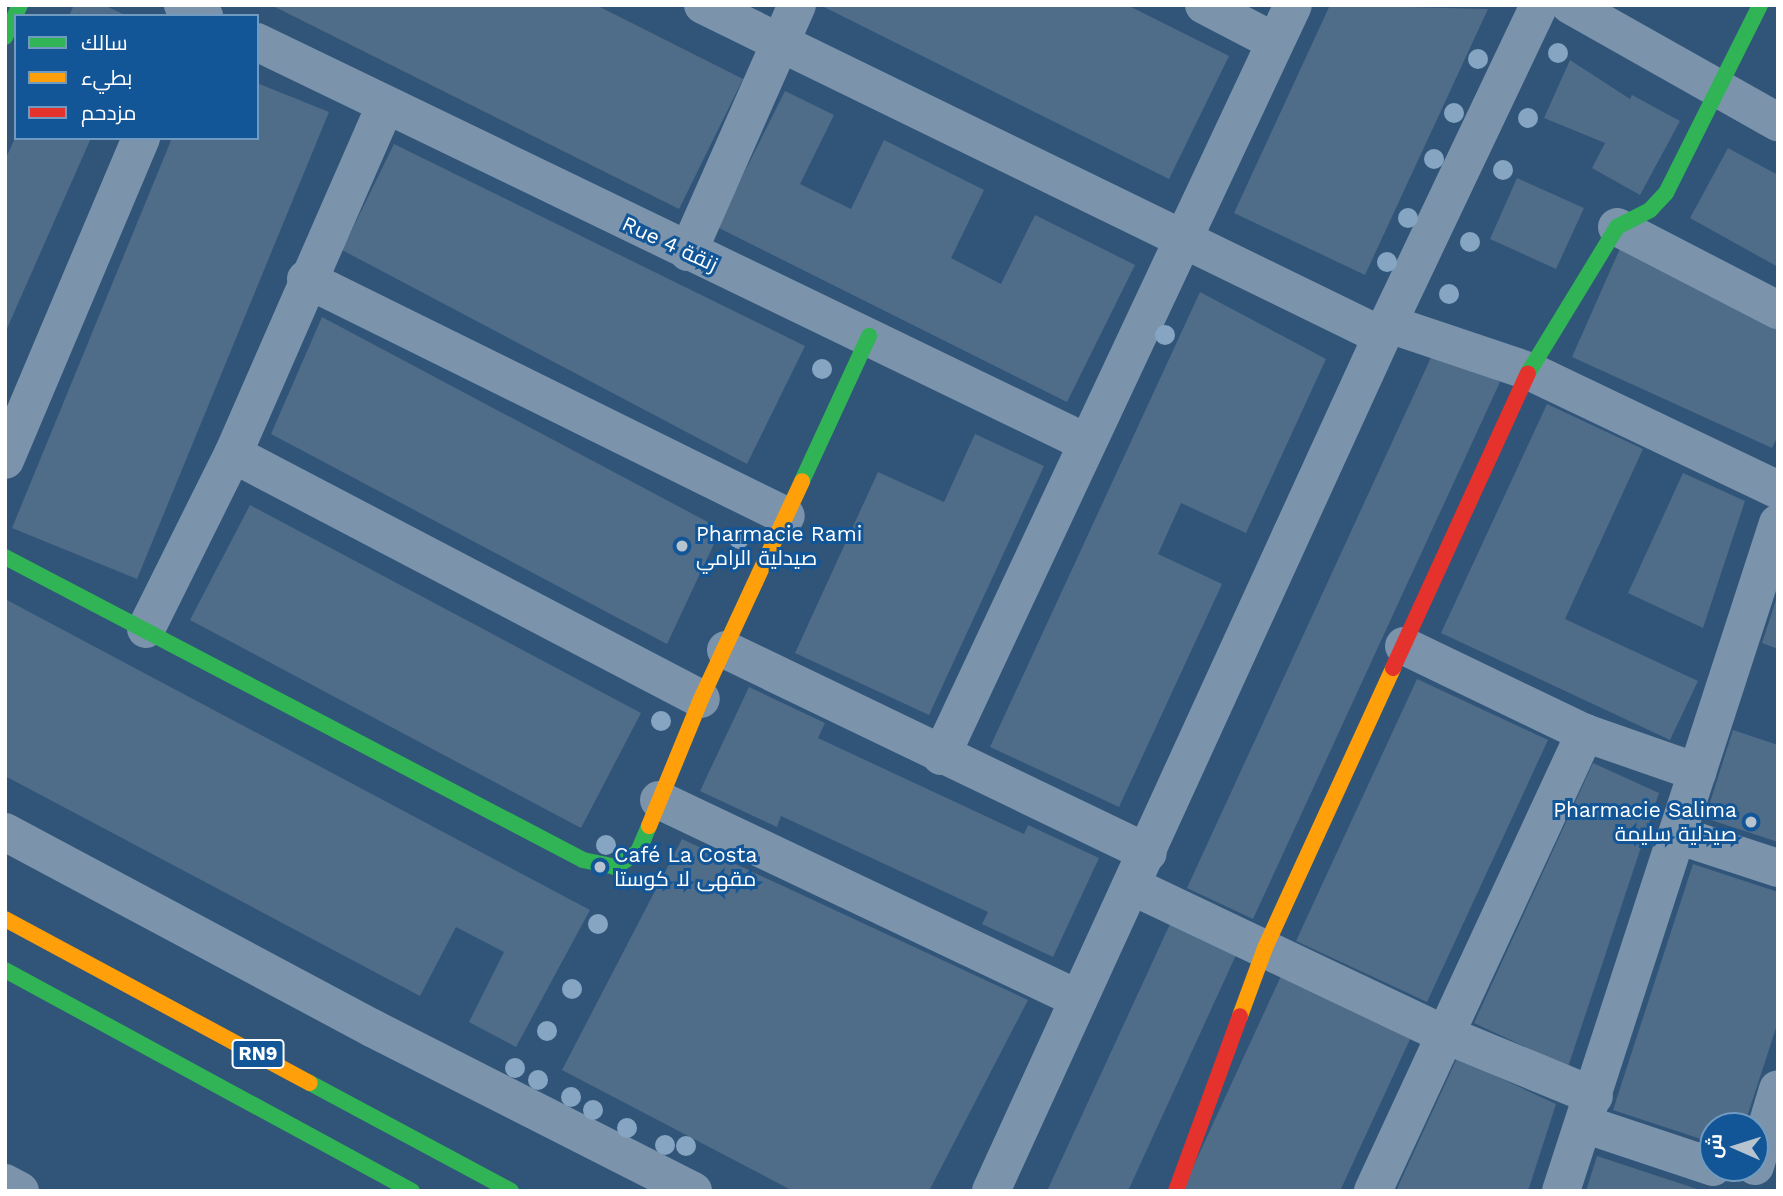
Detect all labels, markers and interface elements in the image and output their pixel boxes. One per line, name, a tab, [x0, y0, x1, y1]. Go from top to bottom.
legend	[14, 14, 259, 140]
text: سالك	[81, 30, 128, 55]
text: بطيء	[81, 65, 132, 90]
text: مزدحم	[81, 100, 136, 125]
street label: Rue 4 زنقة	[618, 211, 722, 277]
place label: Pharmacie Rami صيدلية الرامي	[696, 521, 862, 571]
marker: Pharmacie Rami صيدلية الرامي	[674, 538, 690, 554]
place label: Pharmacie Salima صيدلية سليمة	[1553, 797, 1737, 847]
marker: Pharmacie Salima صيدلية سليمة	[1743, 814, 1759, 830]
place label: Café La Costa مقهى لا كوستا	[614, 842, 758, 892]
marker: Café La Costa مقهى لا كوستا	[592, 859, 608, 875]
road number: RN9	[230, 1038, 286, 1070]
north arrow	[1699, 1112, 1769, 1182]
text: ش	[1702, 1133, 1727, 1159]

